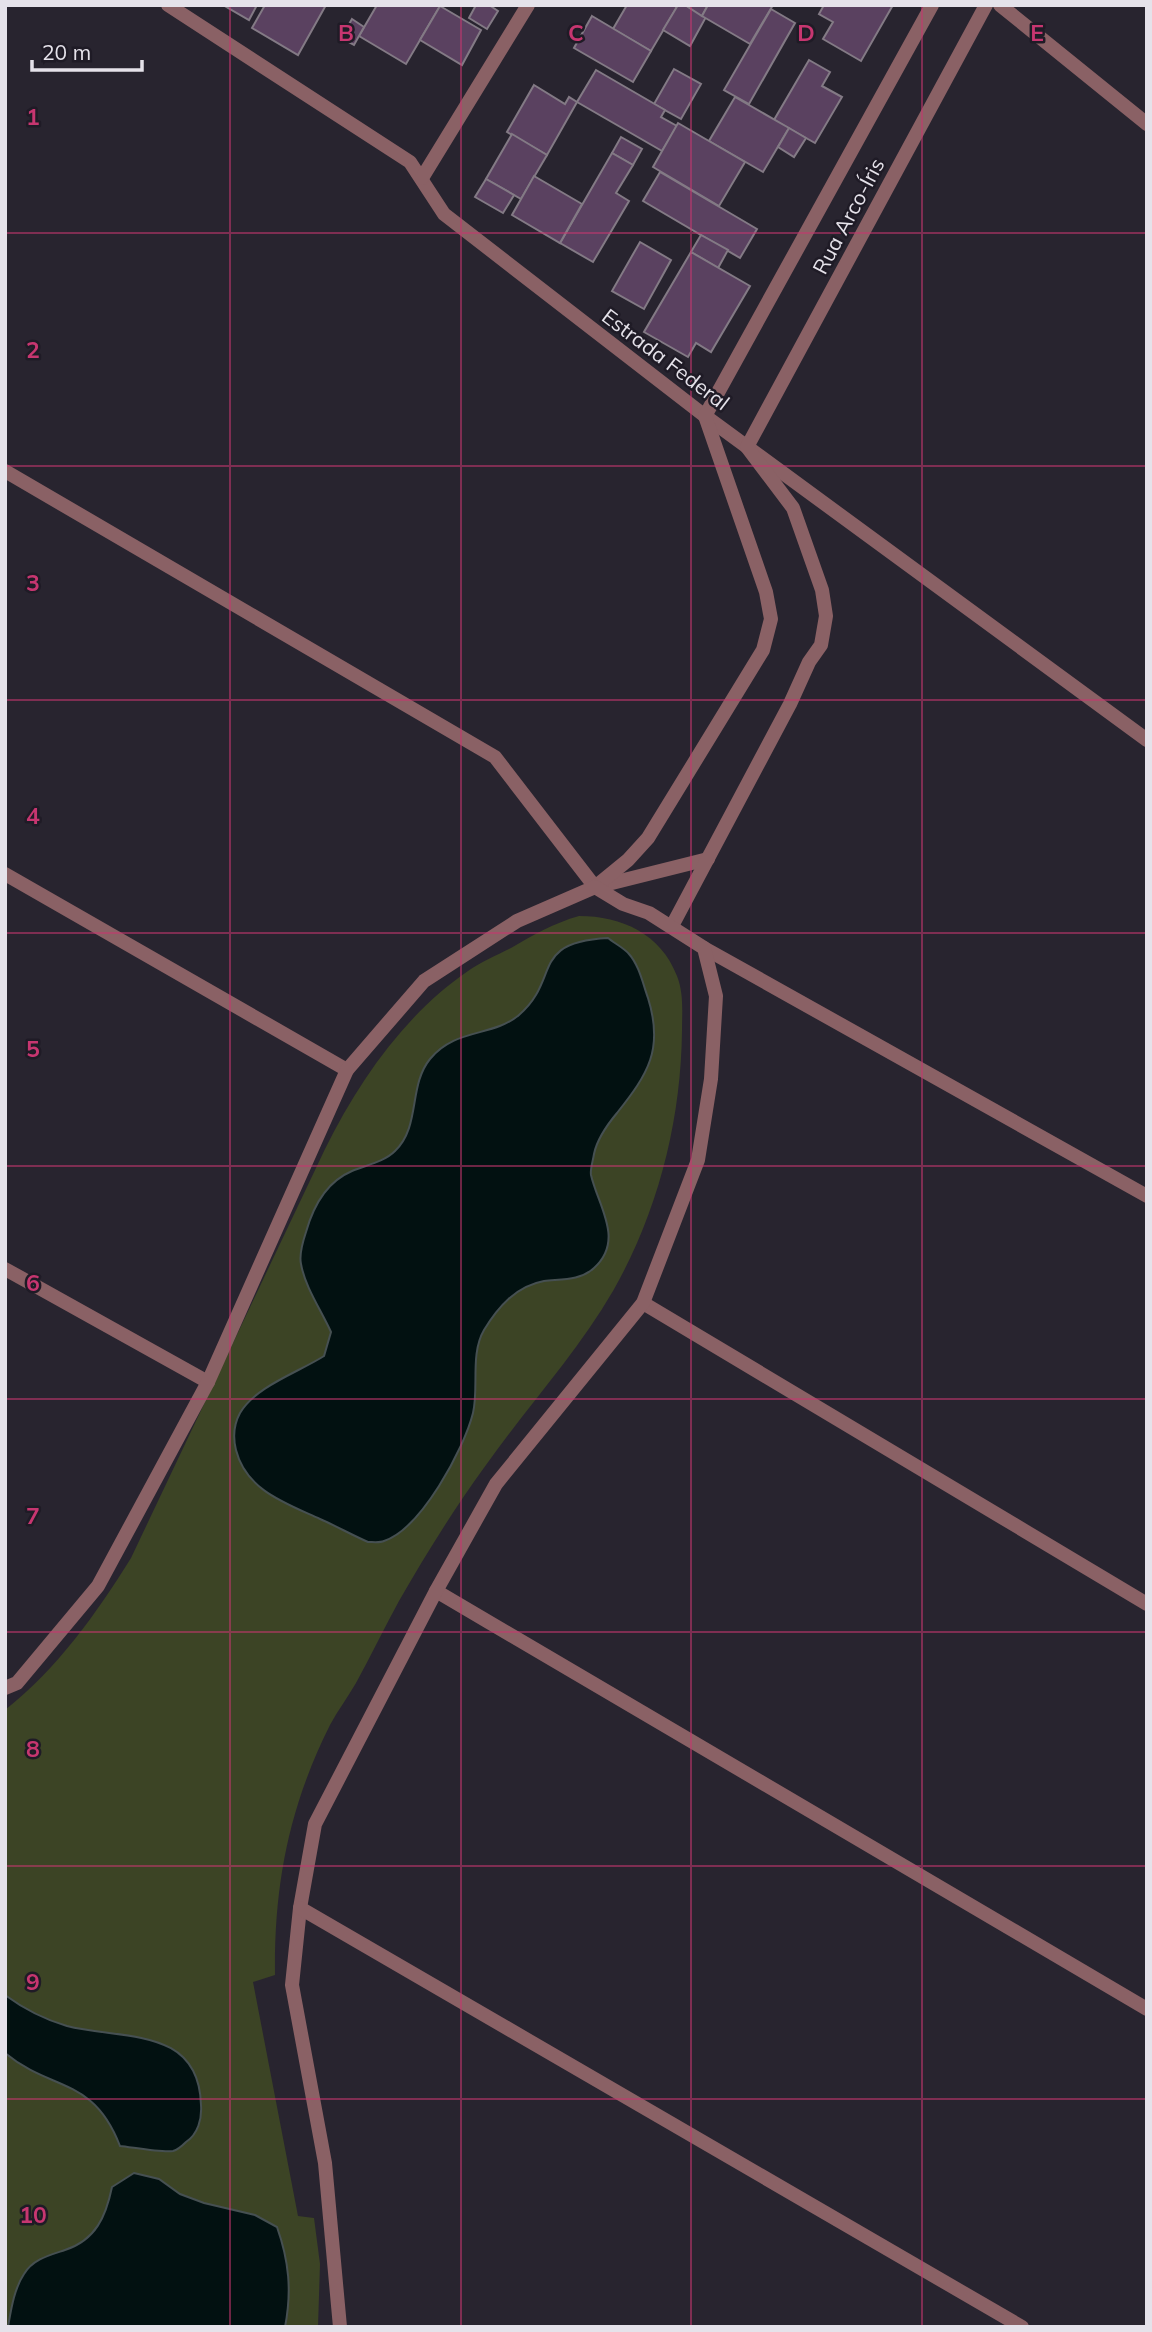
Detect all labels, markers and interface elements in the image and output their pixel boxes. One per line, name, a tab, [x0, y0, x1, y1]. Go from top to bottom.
text: B	[338, 18, 354, 47]
text: C	[568, 18, 584, 47]
text: D	[797, 18, 815, 47]
text: E	[1030, 18, 1044, 47]
scale bar	[32, 28, 142, 72]
text: 20 m	[42, 39, 91, 65]
text: 1	[26, 102, 40, 131]
street label: Rua Arco-Íris	[807, 154, 889, 278]
street label: Estrada Federal	[597, 303, 735, 415]
text: 2	[26, 335, 40, 364]
text: 3	[26, 568, 40, 597]
text: 4	[26, 801, 40, 830]
text: 5	[26, 1034, 40, 1063]
text: 6	[26, 1268, 40, 1297]
text: 7	[26, 1501, 40, 1530]
text: 8	[26, 1734, 40, 1763]
text: 9	[26, 1967, 40, 1996]
text: 10	[19, 2200, 47, 2229]

